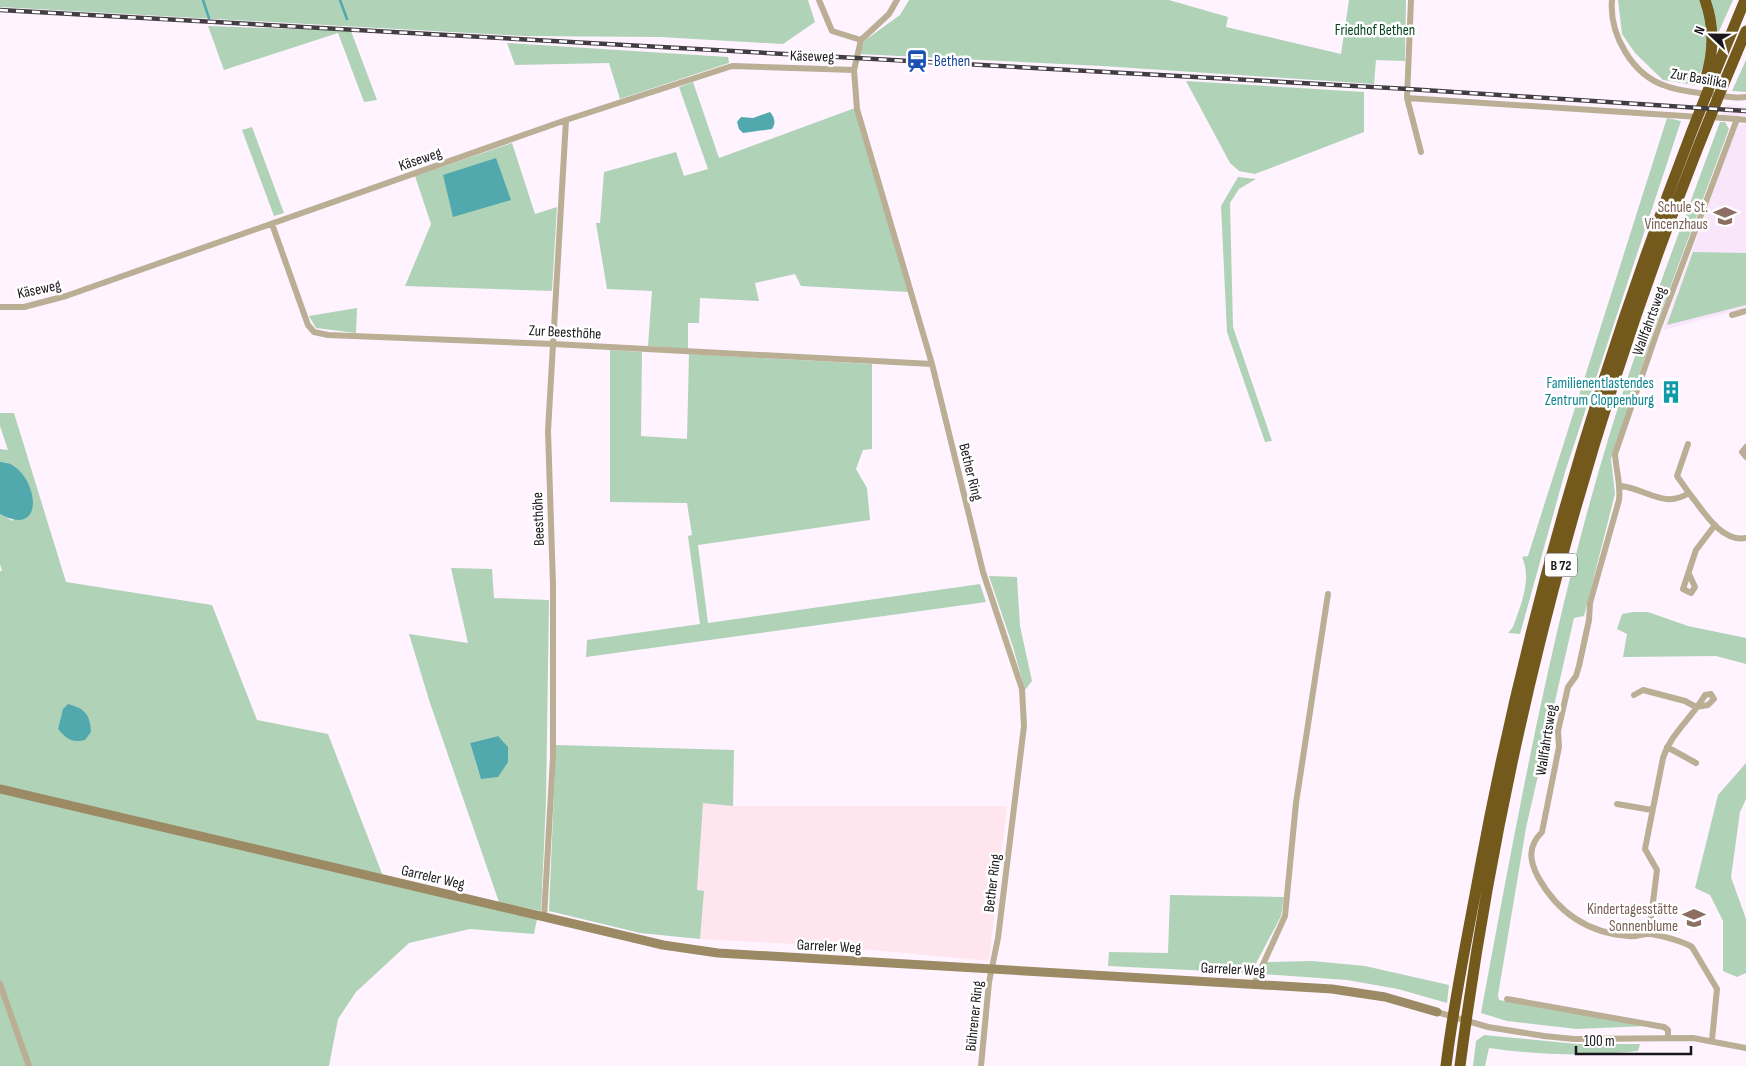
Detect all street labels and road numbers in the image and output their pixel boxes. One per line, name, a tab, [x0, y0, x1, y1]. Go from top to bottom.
street label: Käseweg	[790, 46, 834, 67]
street label: Zur Basilika	[1669, 64, 1729, 93]
street label: Käseweg	[396, 143, 444, 176]
street label: Käseweg	[15, 276, 63, 303]
street label: Wallfahrtsweg	[1628, 284, 1671, 358]
street label: Zur Beesthöhe	[528, 321, 602, 344]
street label: Bether Ring	[954, 441, 987, 503]
street label: Beesthöhe	[528, 492, 549, 546]
road number: B 72	[1545, 554, 1577, 576]
street label: Wallfahrtsweg	[1531, 703, 1561, 777]
street label: Bether Ring	[980, 853, 1005, 913]
street label: Garreler Weg	[399, 861, 467, 894]
street label: Garreler Weg	[796, 935, 862, 958]
street label: Garreler Weg	[1200, 958, 1266, 981]
street label: Bührener Ring	[961, 980, 988, 1052]

